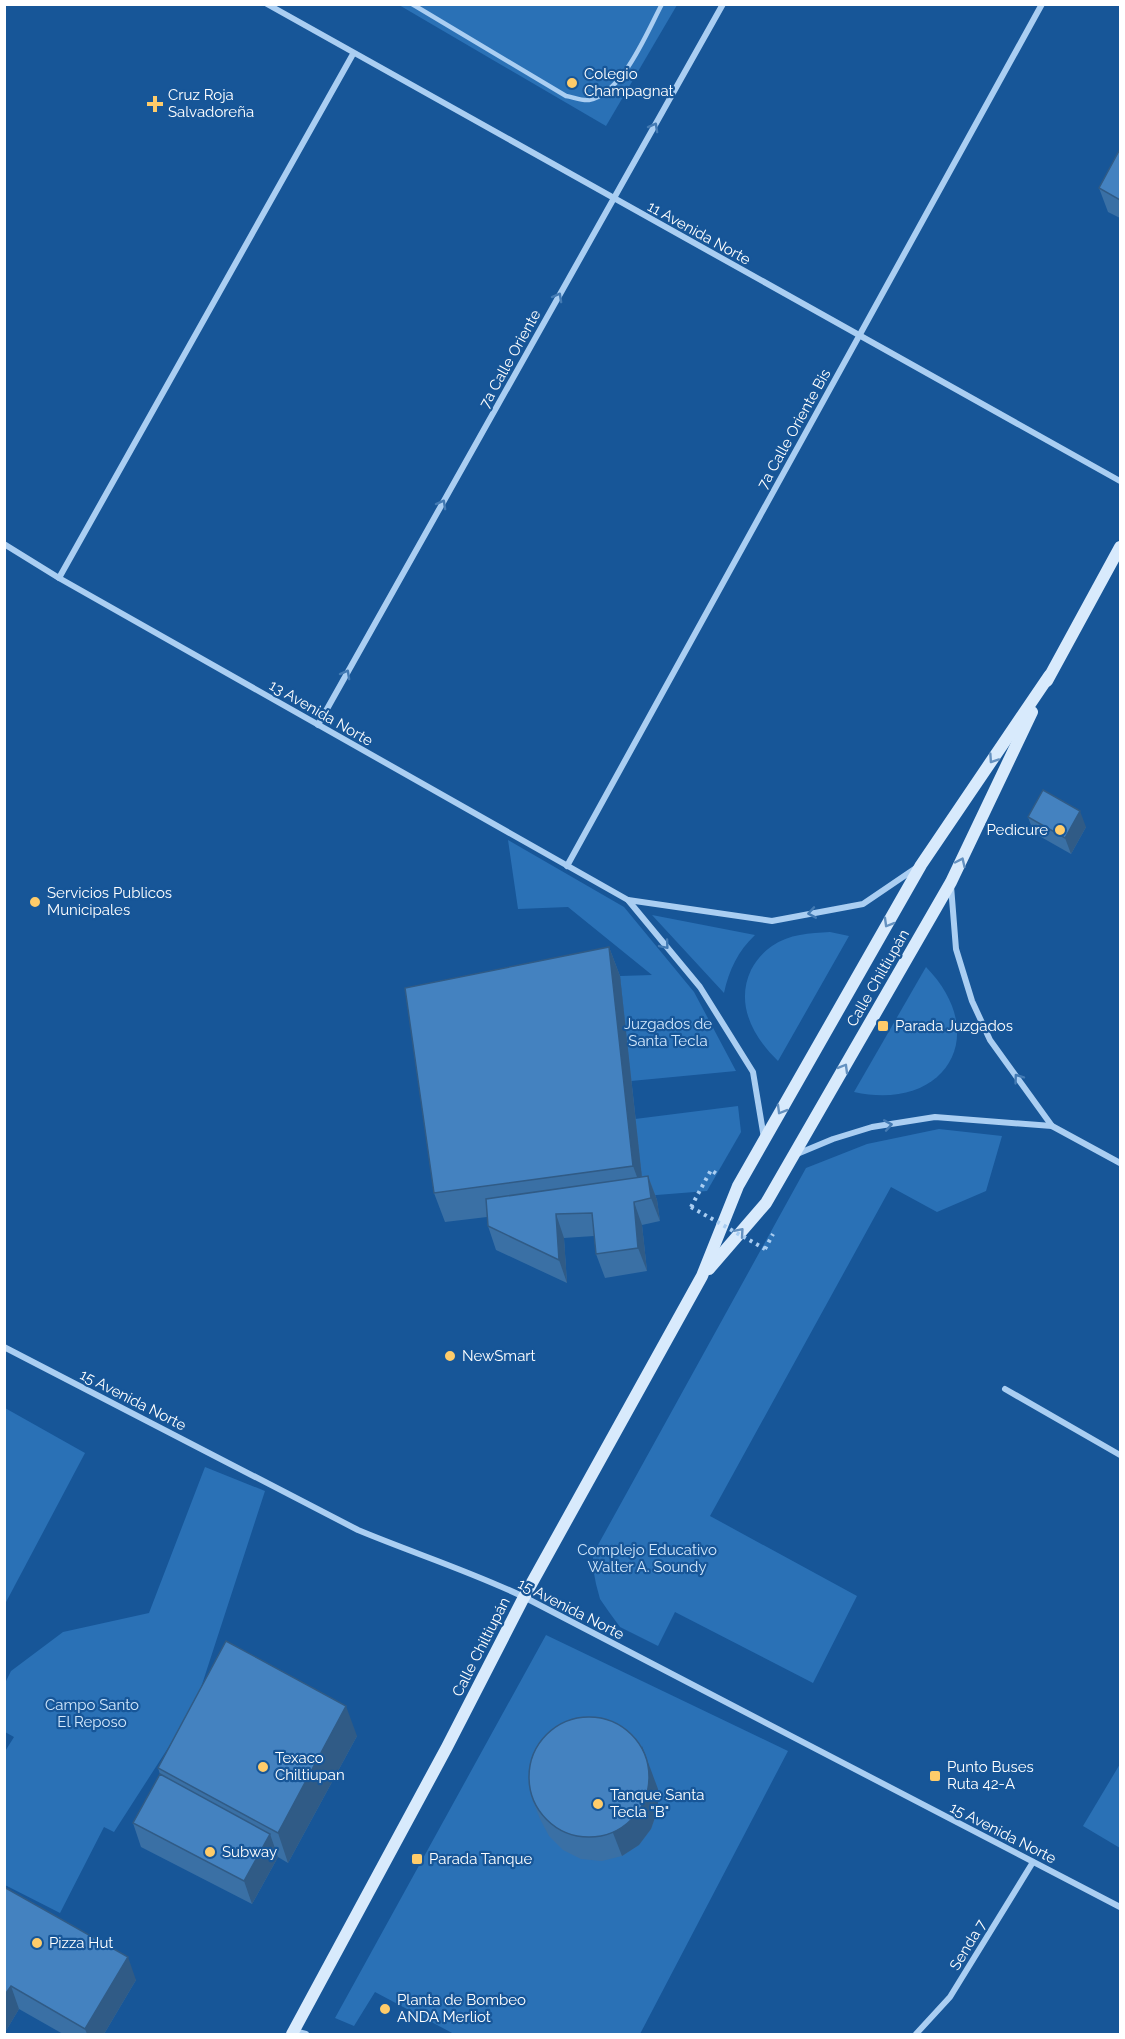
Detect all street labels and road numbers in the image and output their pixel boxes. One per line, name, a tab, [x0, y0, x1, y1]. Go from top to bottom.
street label: 11 Avenida Norte	[644, 197, 754, 269]
street label: 7a Calle Oriente	[475, 306, 545, 412]
street label: 7a Calle Oriente Bis	[754, 366, 834, 492]
street label: 13 Avenida Norte	[266, 676, 376, 750]
street label: Calle Chiltiupán	[843, 926, 913, 1030]
street label: 15 Avenida Norte	[77, 1365, 189, 1435]
street label: 15 Avenida Norte	[515, 1574, 627, 1644]
street label: Calle Chiltiupán	[448, 1594, 514, 1700]
street label: 15 Avenida Norte	[947, 1798, 1059, 1868]
street label: Senda 7	[946, 1916, 990, 1974]

